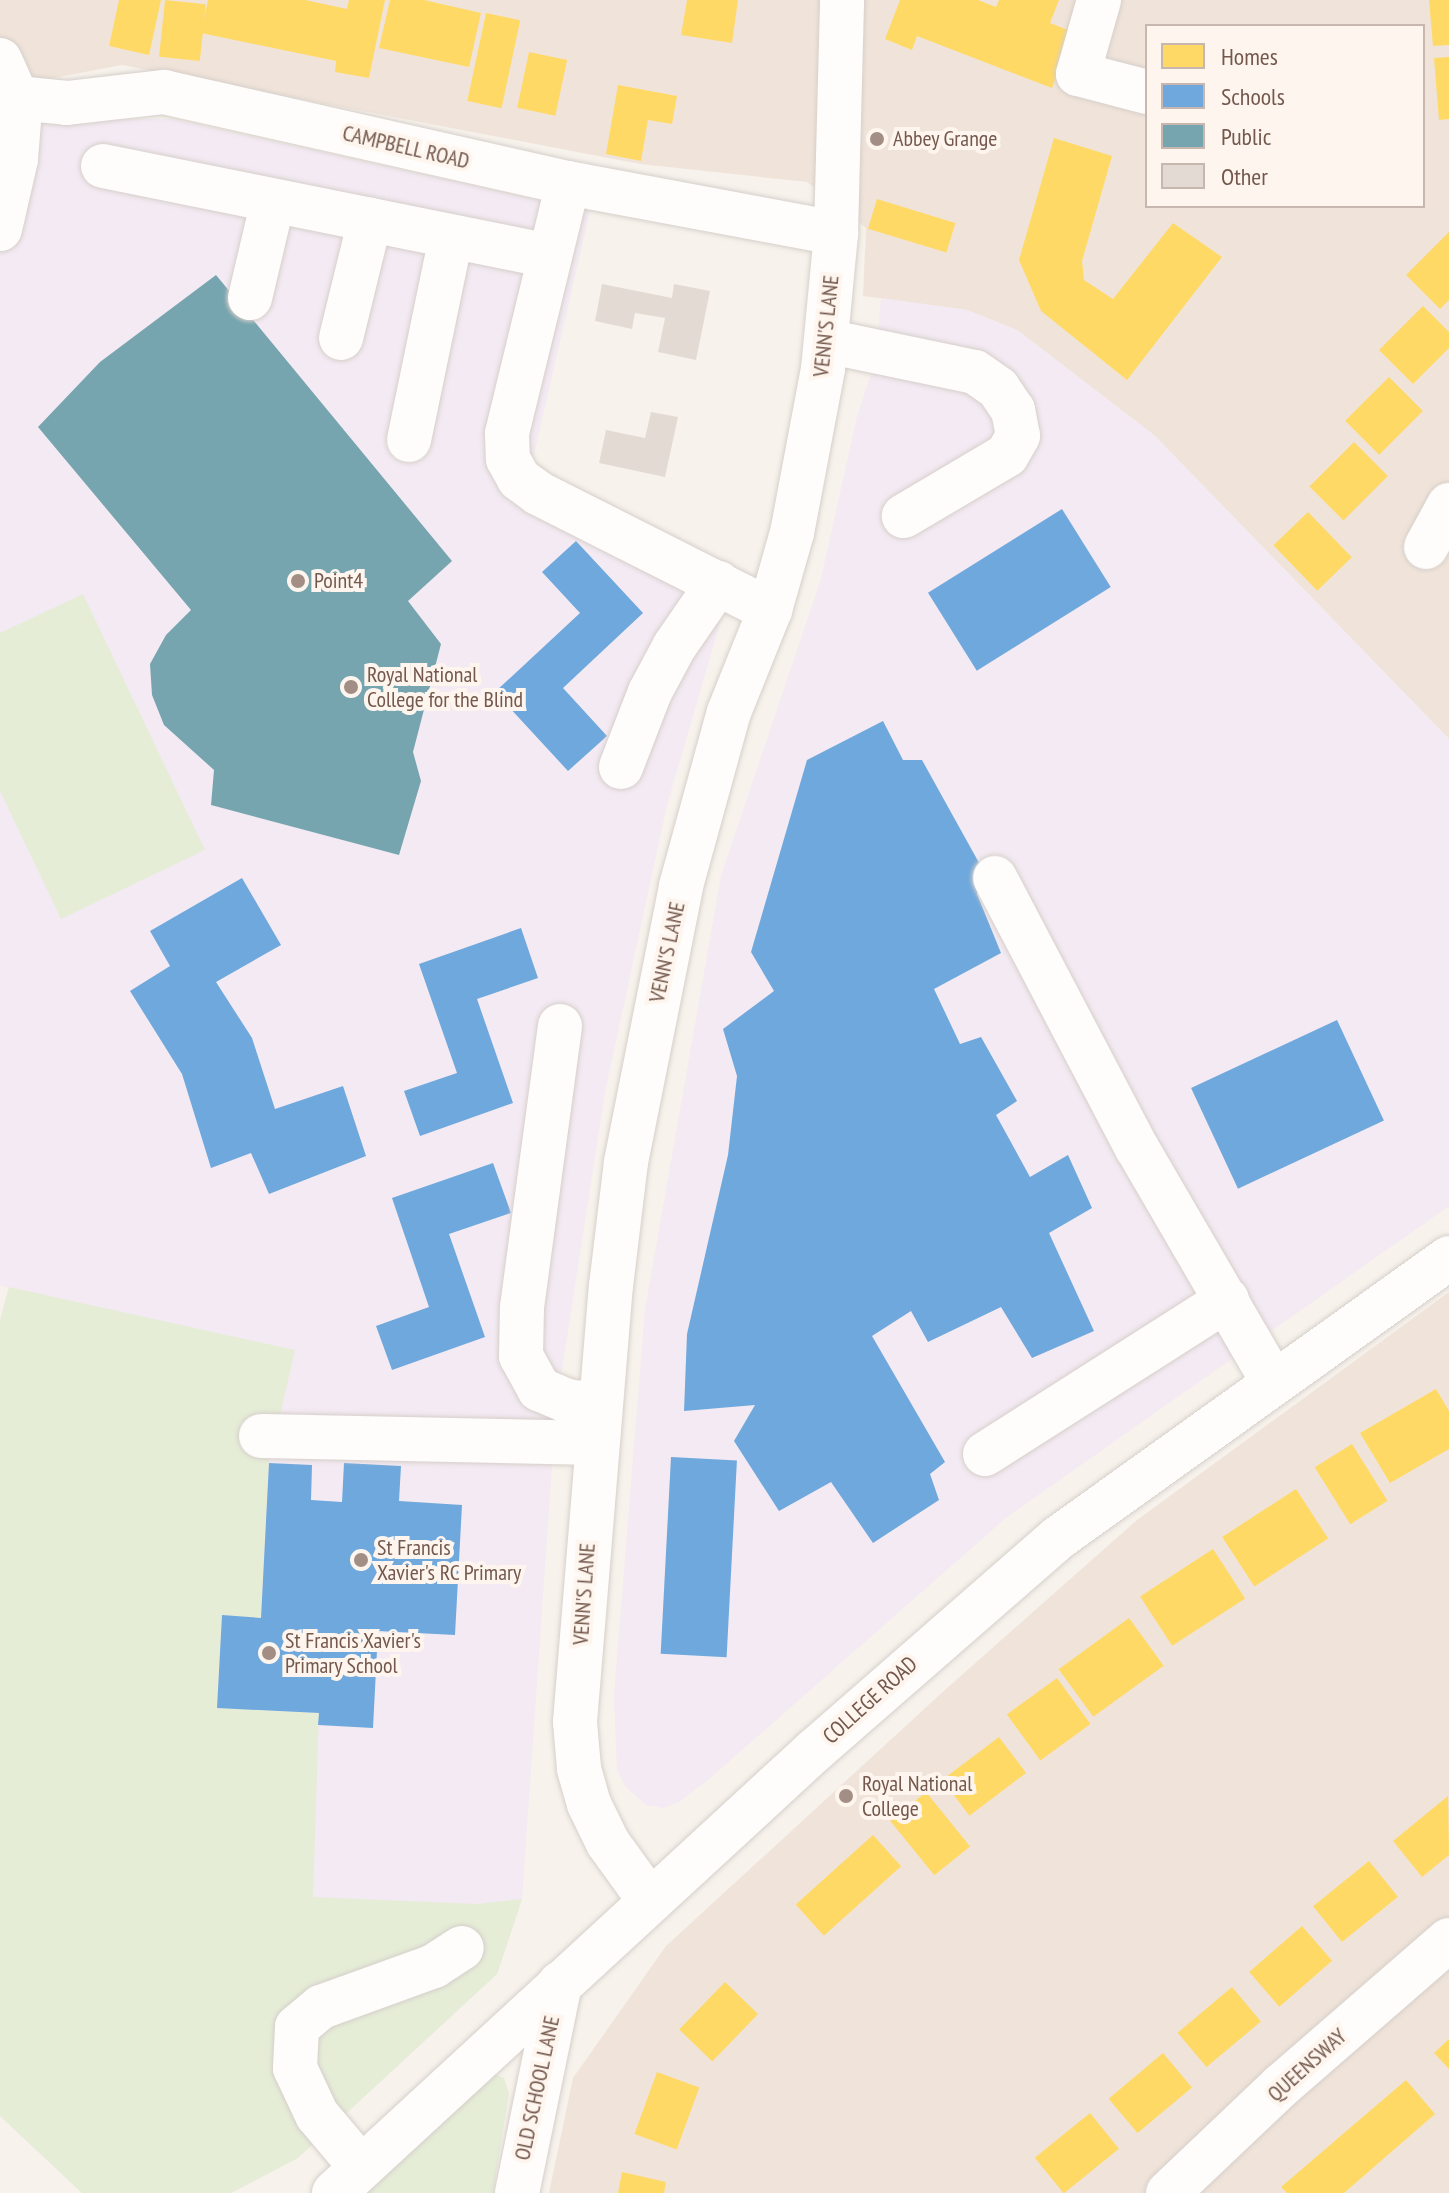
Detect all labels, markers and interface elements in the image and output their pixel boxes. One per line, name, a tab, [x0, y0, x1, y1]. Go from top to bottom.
legend	[1145, 24, 1425, 208]
text: Homes	[1221, 41, 1278, 72]
text: Schools	[1221, 81, 1285, 112]
street label: CAMPBELL ROAD	[340, 120, 472, 174]
text: Public	[1221, 121, 1271, 152]
place label: Abbey Grange	[893, 126, 998, 152]
marker: Abbey Grange	[868, 130, 886, 148]
text: Other	[1221, 161, 1268, 192]
street label: VENN'S LANE	[808, 274, 844, 378]
place label: Point4	[314, 568, 363, 594]
marker: Point4	[289, 572, 307, 590]
place label: Royal National College for the Blind	[367, 661, 523, 712]
marker: Royal National College for the Blind	[342, 678, 360, 696]
street label: VENN'S LANE	[643, 899, 691, 1005]
place label: St Francis Xavier's RC Primary	[377, 1534, 522, 1586]
street label: VENN'S LANE	[567, 1542, 601, 1646]
marker: St Francis Xavier's RC Primary	[352, 1551, 370, 1569]
place label: St Francis Xavier's Primary School	[285, 1627, 421, 1678]
marker: St Francis Xavier's Primary School	[260, 1644, 278, 1662]
street label: COLLEGE ROAD	[817, 1651, 923, 1749]
place label: Royal National College	[862, 1770, 972, 1822]
marker: Royal National College	[837, 1787, 855, 1805]
street label: OLD SCHOOL LANE	[509, 2013, 565, 2163]
street label: QUEENSWAY	[1262, 2023, 1352, 2107]

